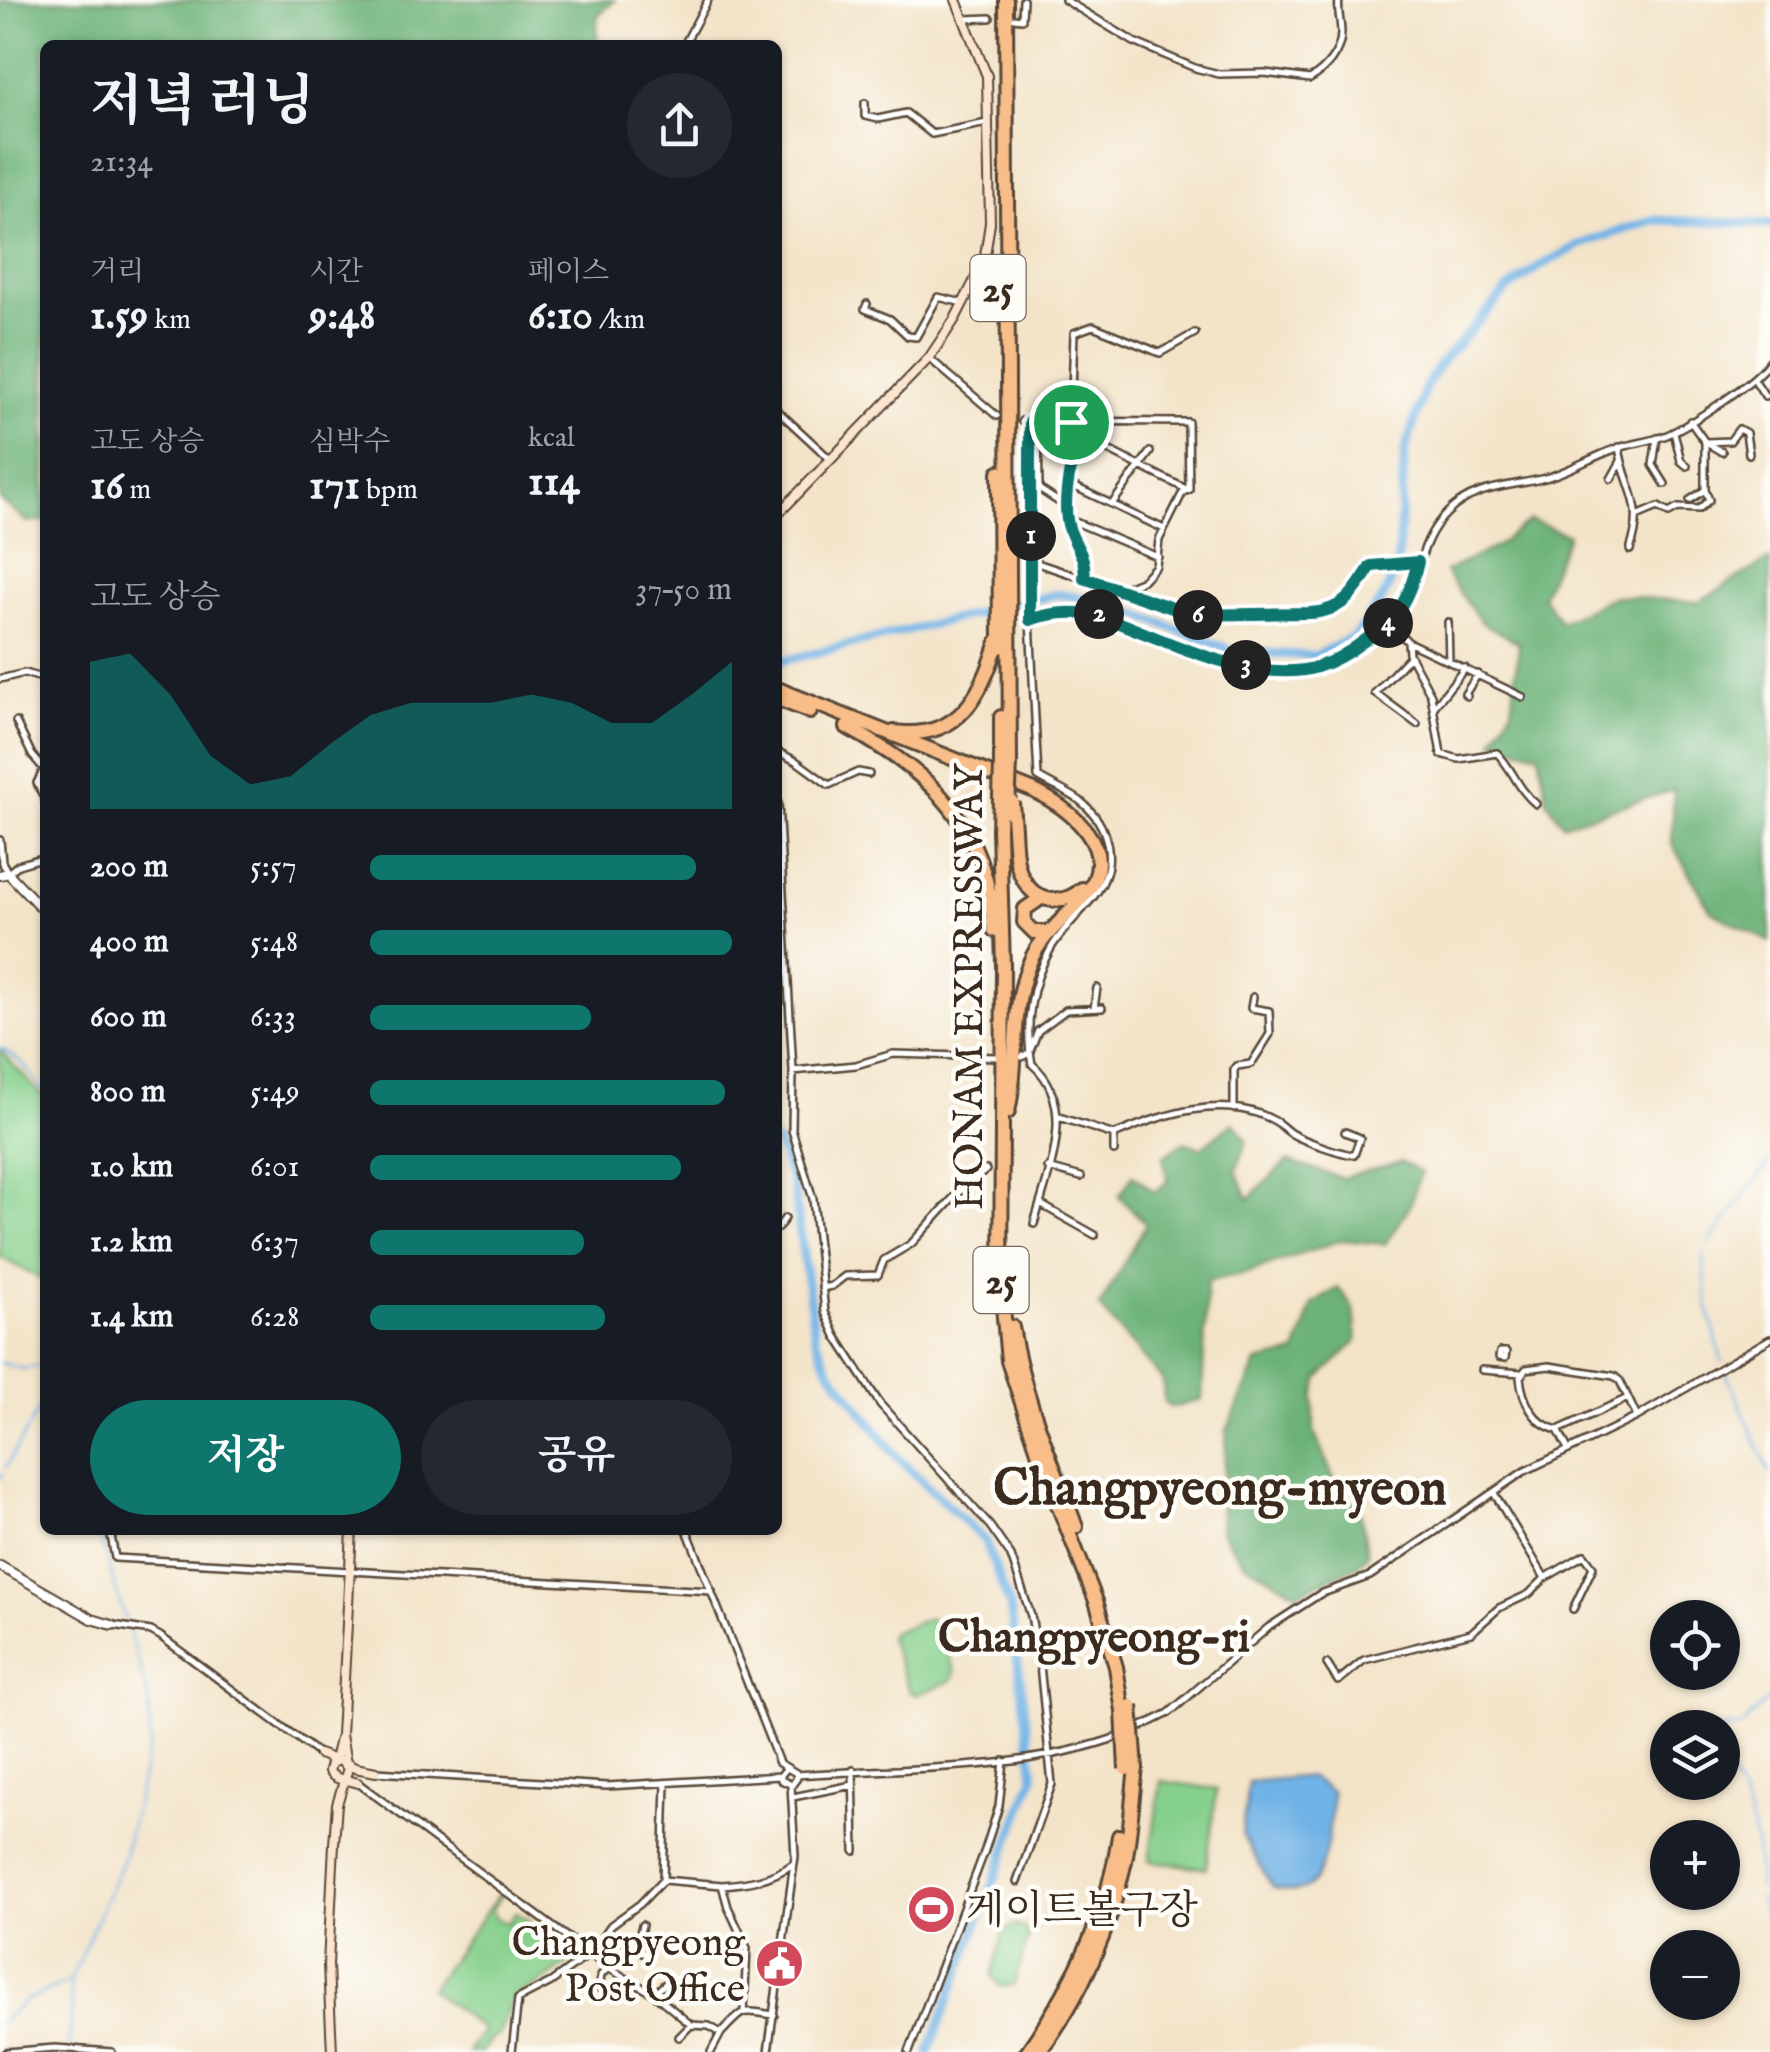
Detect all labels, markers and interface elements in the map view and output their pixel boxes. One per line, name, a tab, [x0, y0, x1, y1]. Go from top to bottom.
text: 저녁 러닝	[90, 69, 315, 139]
button: share	[627, 73, 732, 178]
text: 21:34	[90, 142, 153, 183]
text: 거리	[90, 255, 144, 290]
text: 시간	[309, 255, 363, 290]
text: 페이스	[528, 255, 609, 290]
road number: 25	[970, 255, 1026, 321]
text: 1.59	[90, 290, 148, 343]
text: 9:48	[309, 290, 375, 343]
text: 6:10	[528, 290, 593, 343]
text: km	[148, 303, 191, 338]
text: /km	[593, 303, 645, 338]
pin	[1029, 380, 1114, 465]
icon: arrive	[1044, 395, 1099, 450]
text: kcal	[528, 421, 575, 456]
text: 고도 상승	[90, 425, 204, 460]
text: 심박수	[309, 425, 390, 460]
text: 114	[528, 456, 580, 509]
text: 16	[90, 460, 123, 513]
text: 171	[309, 460, 360, 513]
text: m	[123, 473, 151, 508]
text: bpm	[360, 473, 418, 508]
pin: 1	[1006, 511, 1056, 561]
text: 1	[1026, 518, 1036, 553]
text: 37–50 m	[636, 570, 732, 611]
text: 고도 상승	[90, 578, 221, 619]
pin: 2	[1074, 589, 1124, 639]
pin: 6	[1173, 590, 1223, 640]
text: 2	[1092, 596, 1106, 631]
text: 6	[1192, 597, 1204, 632]
pin: 4	[1363, 598, 1413, 648]
text: 4	[1381, 605, 1395, 640]
pin: 3	[1221, 640, 1271, 690]
text: 3	[1241, 647, 1251, 682]
street label: HONAM EXPRESSWAY	[946, 762, 997, 1210]
text: 200 m	[90, 847, 168, 888]
text: 5:57	[250, 847, 297, 888]
text: 400 m	[90, 922, 169, 963]
text: 5:48	[250, 922, 298, 963]
text: 600 m	[90, 997, 167, 1038]
text: 6:33	[250, 997, 296, 1038]
text: 800 m	[90, 1072, 166, 1113]
text: 5:49	[250, 1072, 300, 1113]
text: 1.0 km	[90, 1147, 173, 1188]
text: 6:01	[250, 1147, 299, 1188]
text: 1.2 km	[90, 1222, 173, 1263]
text: 6:37	[250, 1222, 299, 1263]
road number: 25	[974, 1247, 1028, 1313]
text: 1.4 km	[90, 1297, 174, 1338]
text: 6:28	[250, 1297, 300, 1338]
button: 저장	[90, 1400, 401, 1515]
button: 공유	[421, 1400, 732, 1515]
district label: Changpyeong-myeon	[993, 1459, 1447, 1522]
map controls	[1650, 1600, 1740, 2020]
button: locate	[1650, 1600, 1740, 1690]
district label: Changpyeong-ri	[938, 1610, 1250, 1667]
button: layers	[1650, 1710, 1740, 1800]
button: +	[1650, 1820, 1740, 1910]
sports icon: 게이트볼구장	[905, 1883, 957, 1935]
place label: 게이트볼구장	[966, 1887, 1198, 1938]
place label: Changpyeong Post Office	[512, 1919, 746, 2016]
button: −	[1650, 1930, 1740, 2020]
public building icon: Changpyeong Post Office	[754, 1938, 806, 1990]

